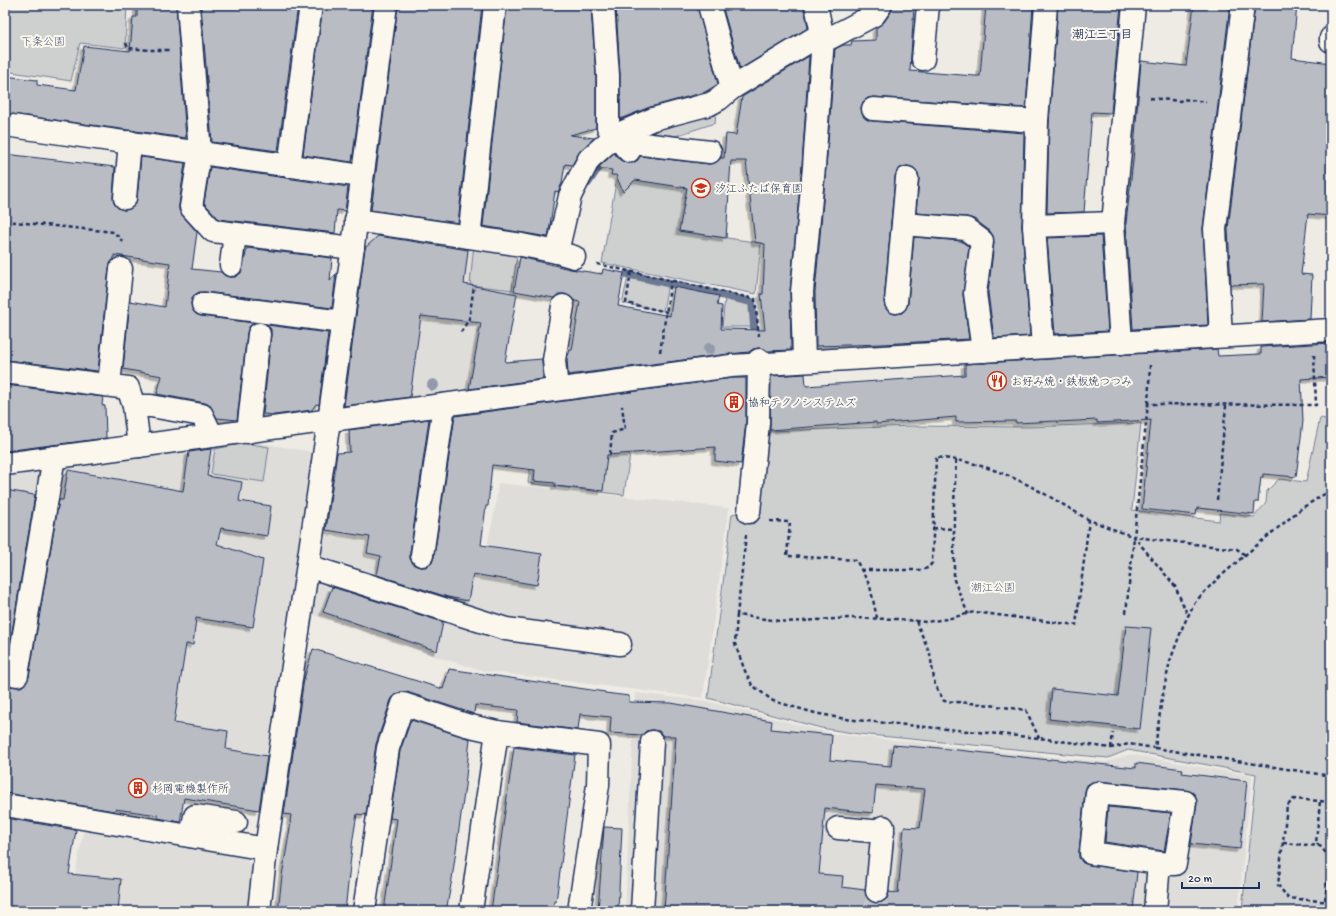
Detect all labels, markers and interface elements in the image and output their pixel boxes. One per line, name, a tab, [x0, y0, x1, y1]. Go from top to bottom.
district label: 潮江三丁目	[1072, 28, 1132, 43]
park label: 下条公園	[21, 36, 65, 49]
school or university icon: 汐江ふたば保育園	[690, 177, 712, 199]
place label: 汐江ふたば保育園	[715, 183, 803, 196]
restaurant icon: お好み焼・鉄板焼つつみ	[986, 370, 1008, 392]
place label: お好み焼・鉄板焼つつみ	[1011, 376, 1132, 389]
building icon: 協和テクノシステムズ	[723, 391, 745, 413]
place label: 協和テクノシステムズ	[748, 397, 856, 410]
park label: 潮江公園	[971, 582, 1015, 595]
building icon: 杉岡電機製作所	[127, 777, 149, 799]
place label: 杉岡電機製作所	[152, 783, 229, 796]
scale bar	[1182, 864, 1259, 890]
text: 20 m	[1188, 873, 1213, 887]

